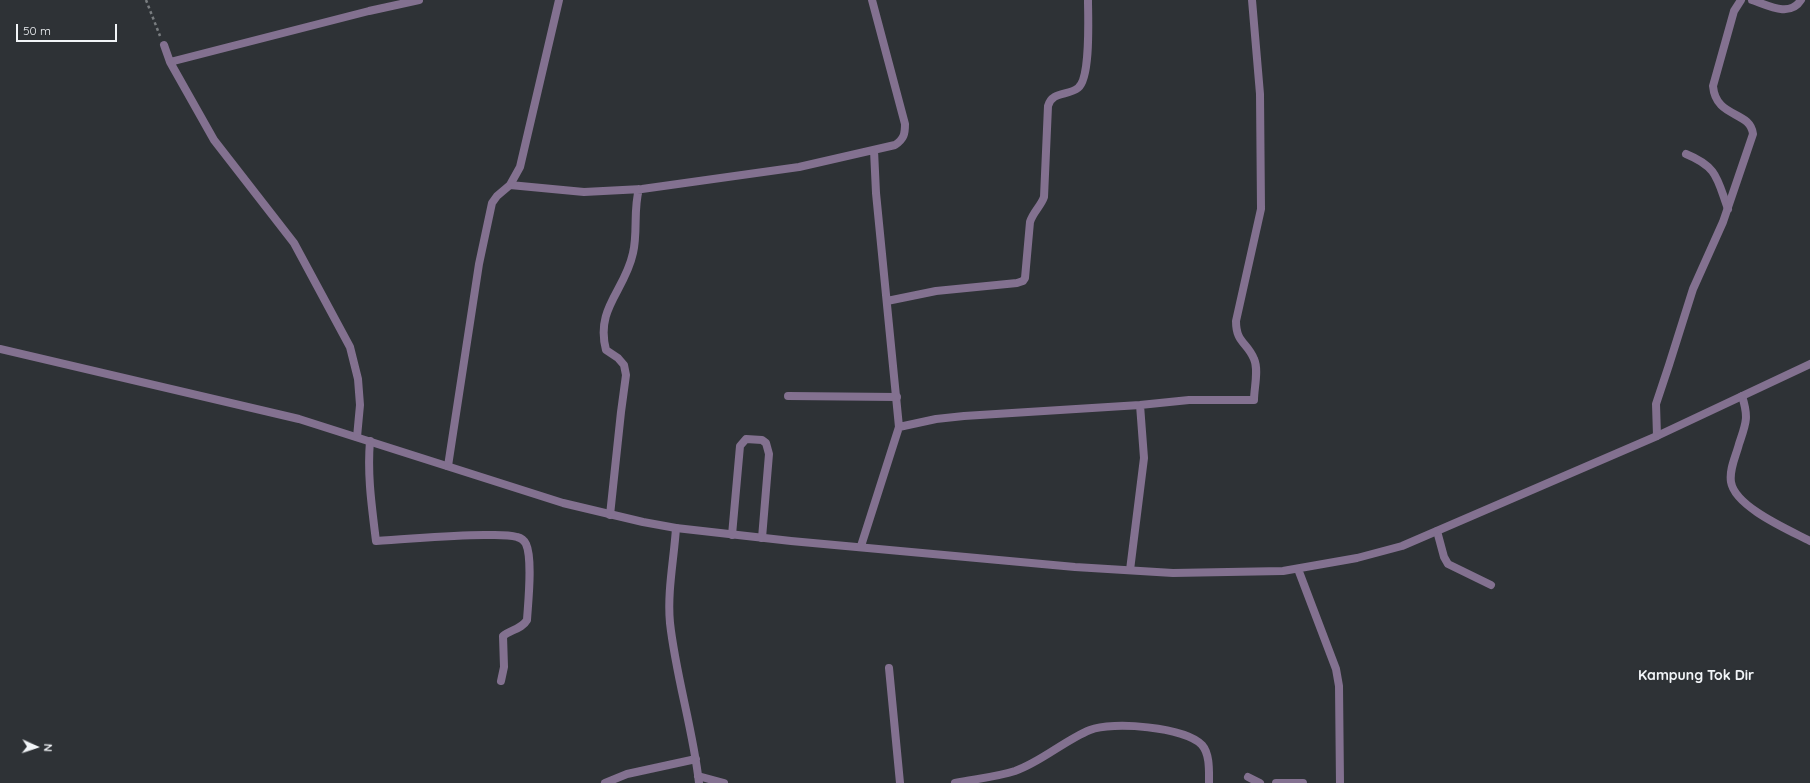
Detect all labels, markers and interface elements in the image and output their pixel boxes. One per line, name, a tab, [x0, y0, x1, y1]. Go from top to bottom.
scale bar	[18, 16, 119, 42]
text: 50 m	[23, 23, 51, 38]
district label: Kampung Tok Dir	[1638, 668, 1754, 684]
north arrow	[16, 727, 56, 767]
text: N	[41, 743, 55, 752]

